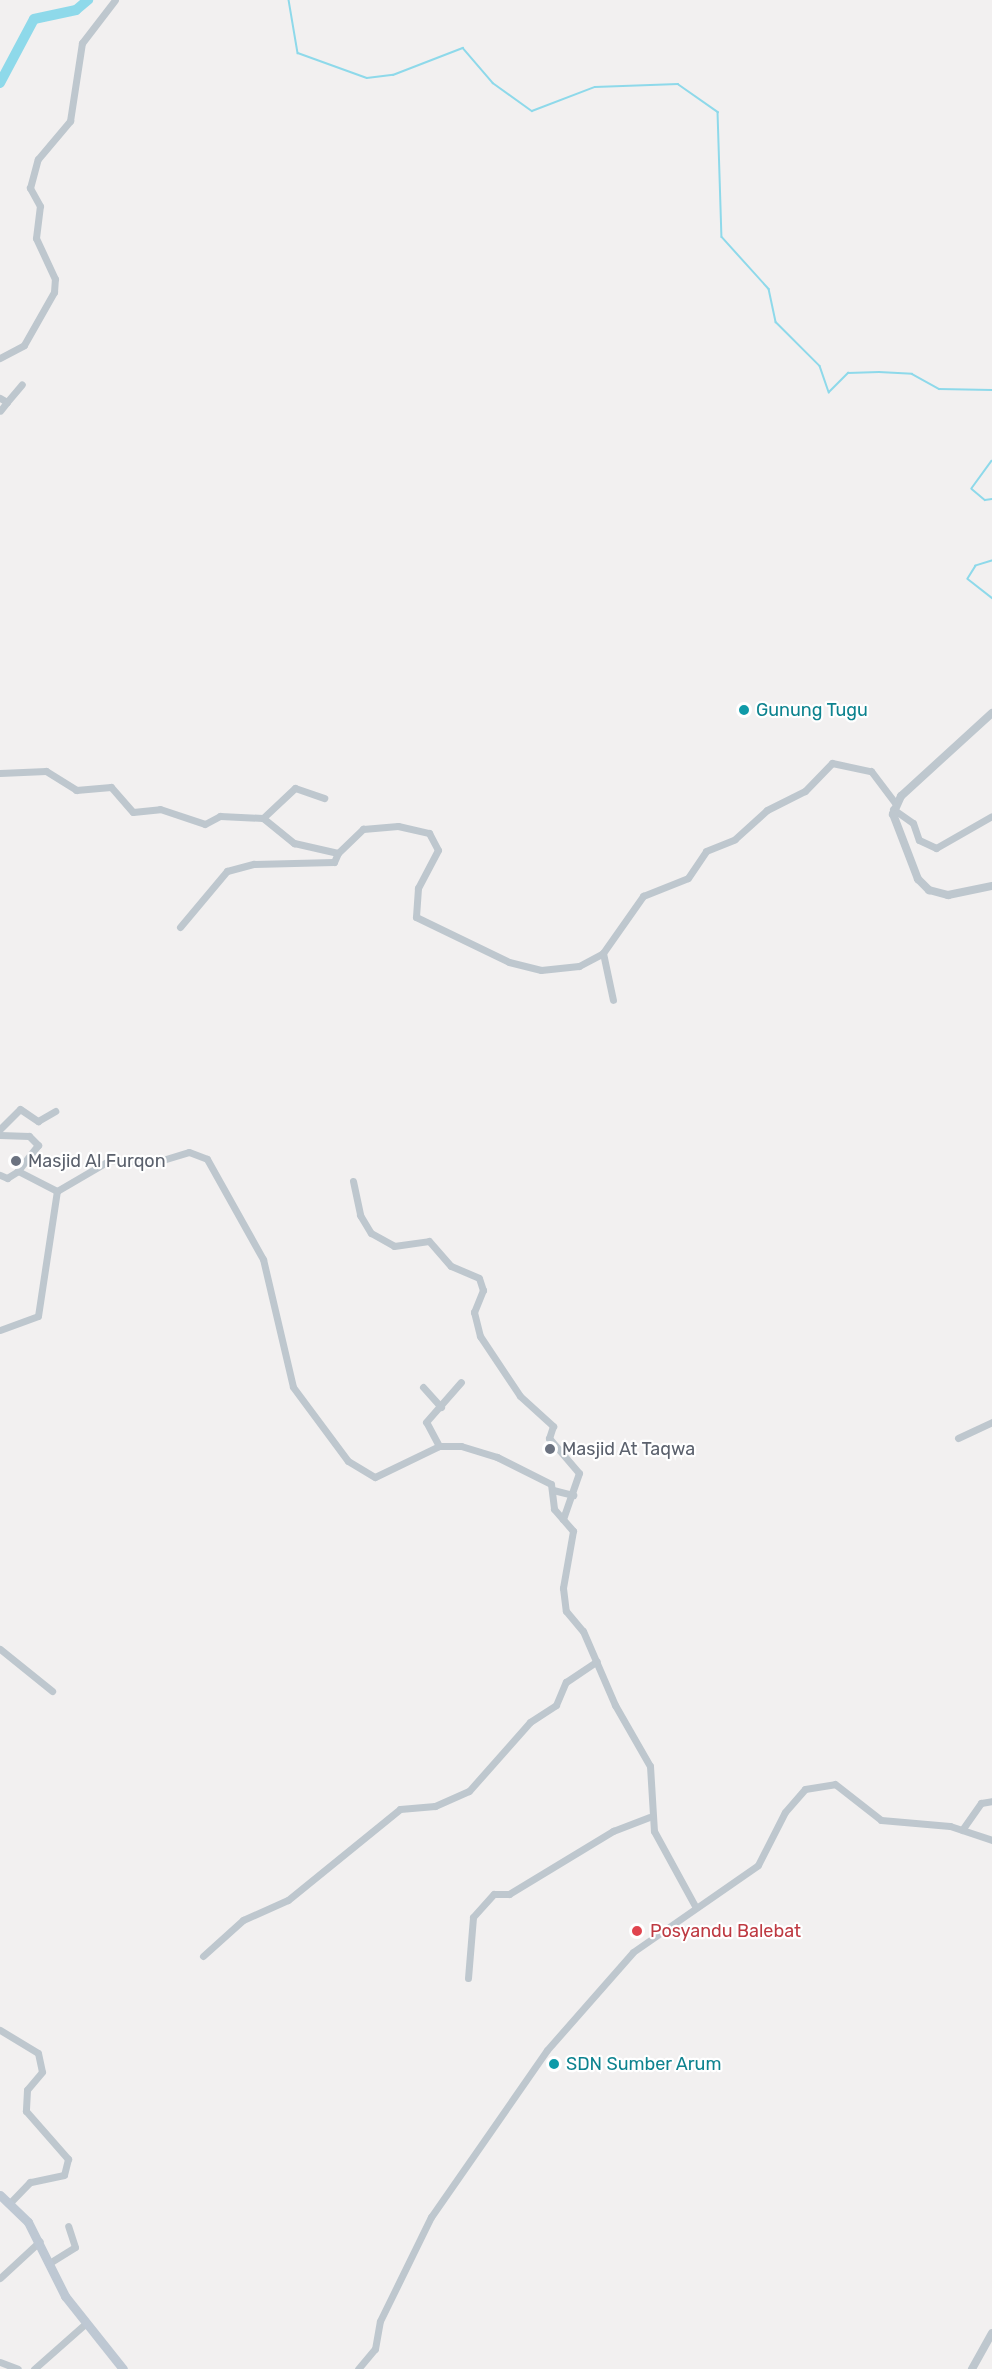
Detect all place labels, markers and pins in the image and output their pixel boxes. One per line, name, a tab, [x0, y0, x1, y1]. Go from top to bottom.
place label: Gunung Tugu	[756, 699, 868, 721]
marker: Gunung Tugu	[737, 703, 751, 717]
place label: Masjid Al Furqon	[28, 1150, 166, 1172]
marker: Masjid Al Furqon	[9, 1154, 23, 1168]
place label: Masjid At Taqwa	[562, 1438, 696, 1460]
marker: Masjid At Taqwa	[543, 1442, 557, 1456]
place label: Posyandu Balebat	[650, 1920, 801, 1942]
marker: Posyandu Balebat	[628, 1922, 646, 1940]
place label: SDN Sumber Arum	[566, 2053, 722, 2075]
marker: SDN Sumber Arum	[547, 2057, 561, 2071]

